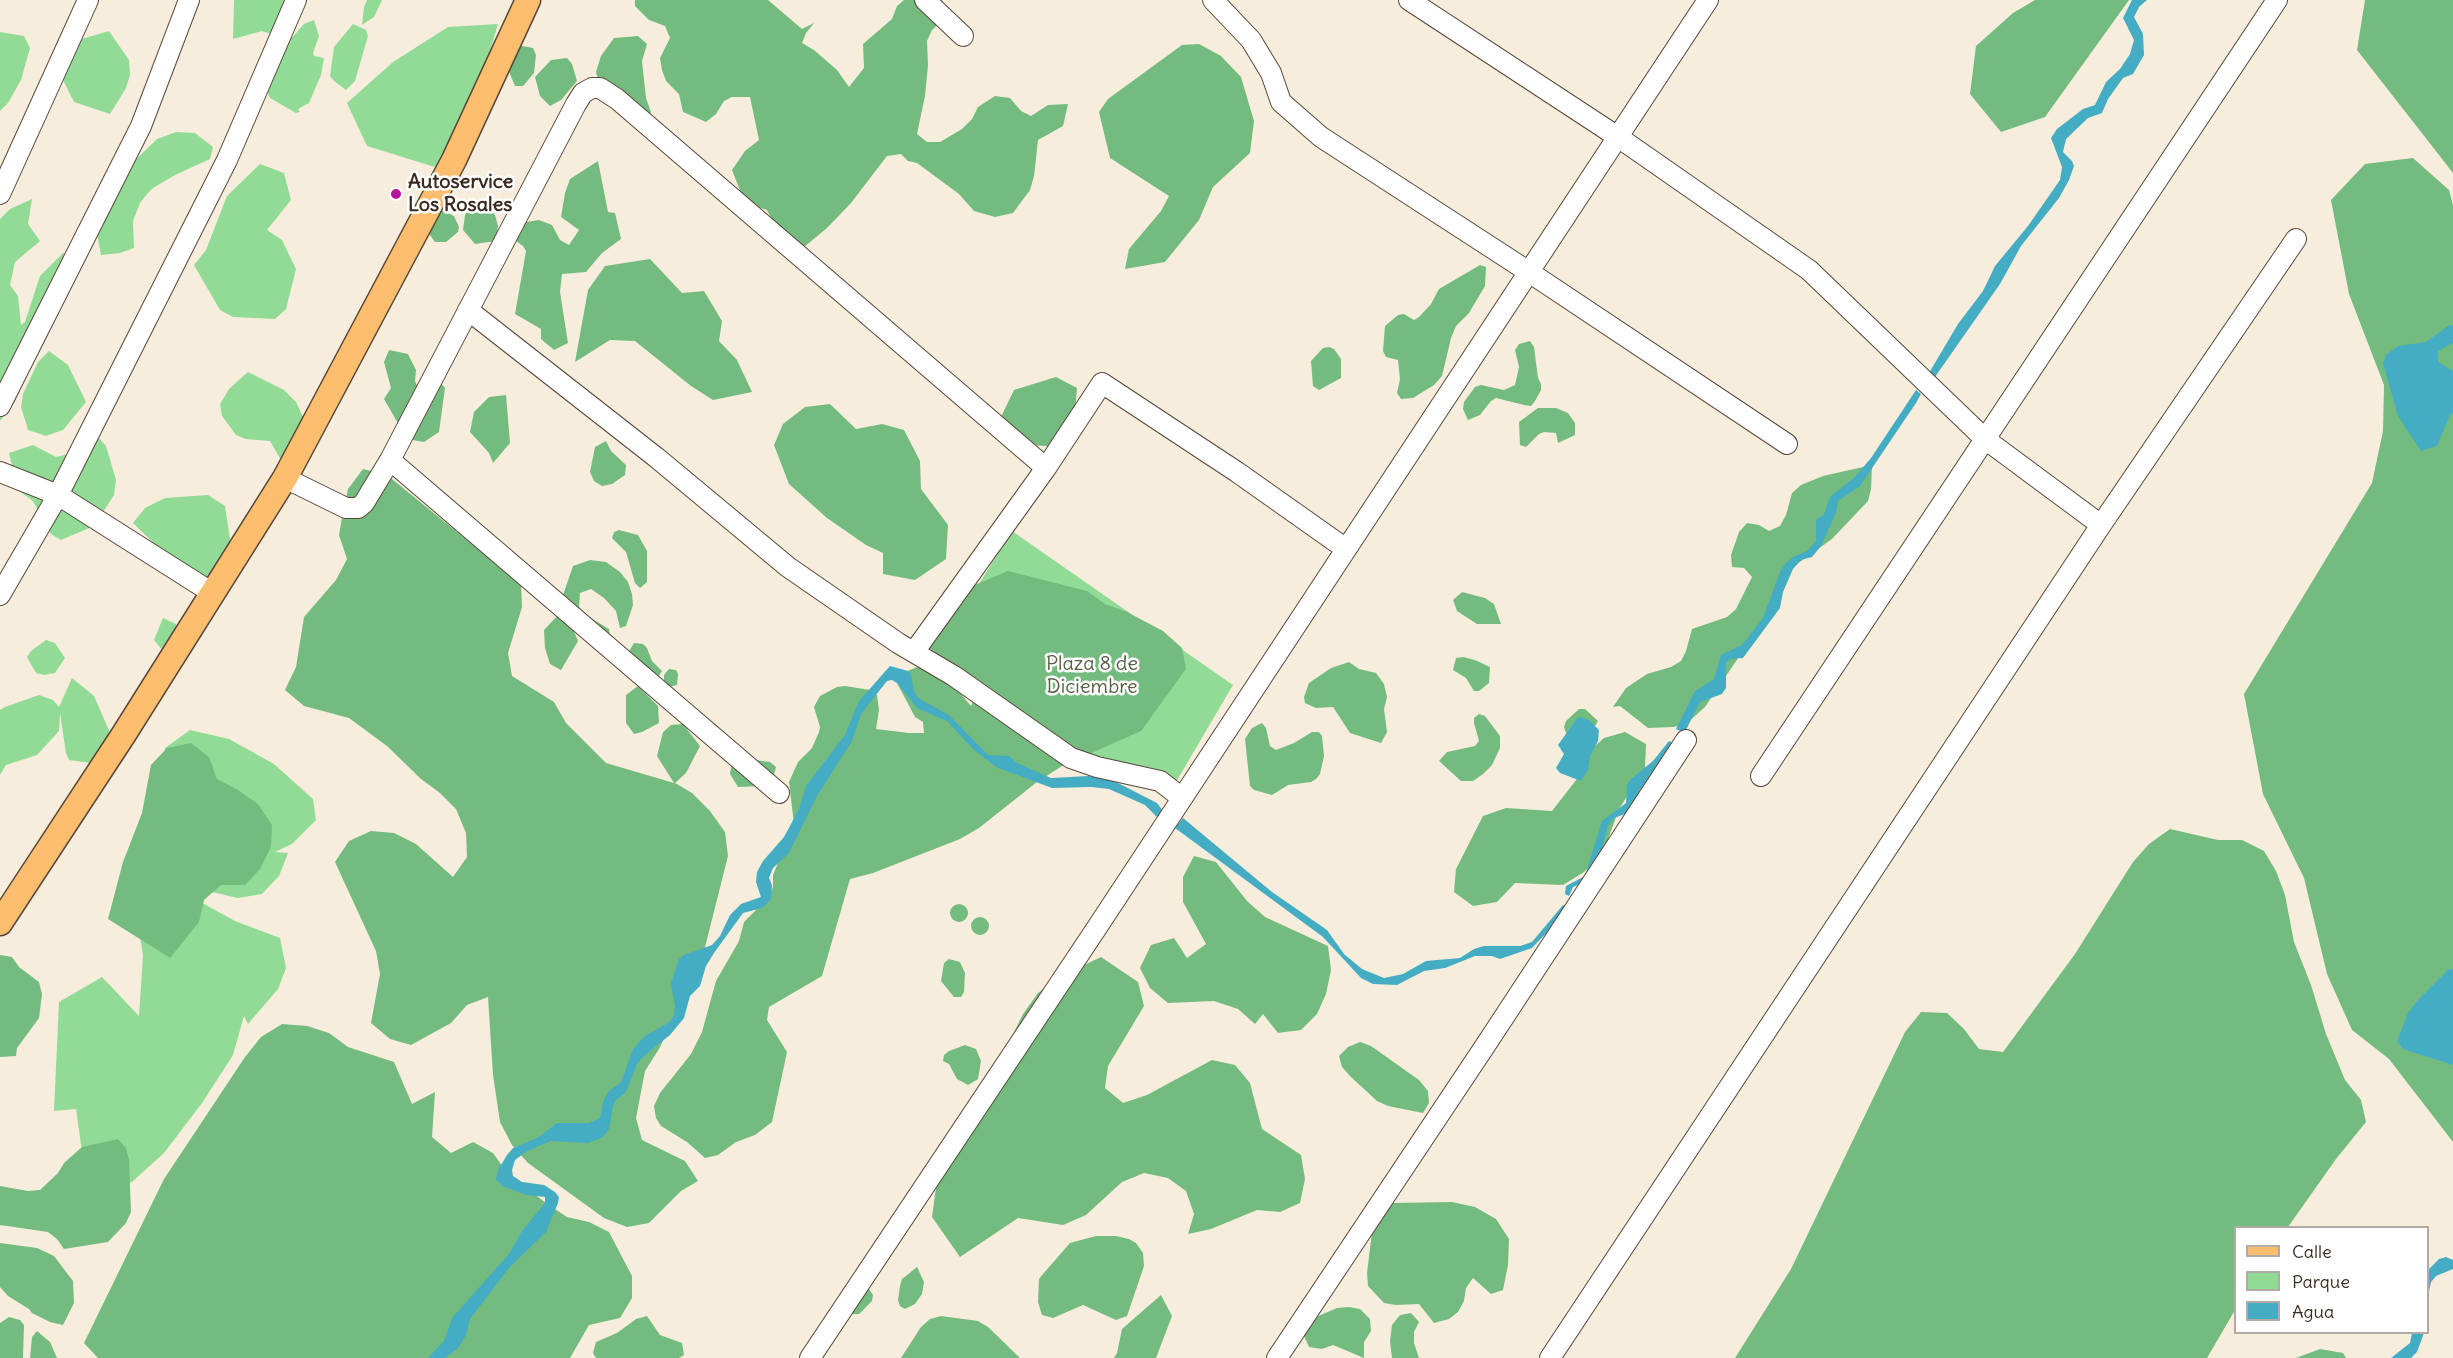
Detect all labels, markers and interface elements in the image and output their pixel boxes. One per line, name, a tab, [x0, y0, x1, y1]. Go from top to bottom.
place label: Autoservice Los Rosales	[408, 170, 513, 217]
marker: Autoservice Los Rosales	[389, 187, 403, 201]
park label: Plaza 8 de Diciembre	[1046, 652, 1138, 699]
legend	[2234, 1226, 2429, 1334]
text: Calle	[2292, 1240, 2332, 1263]
text: Parque	[2292, 1270, 2350, 1293]
text: Agua	[2292, 1300, 2334, 1323]

